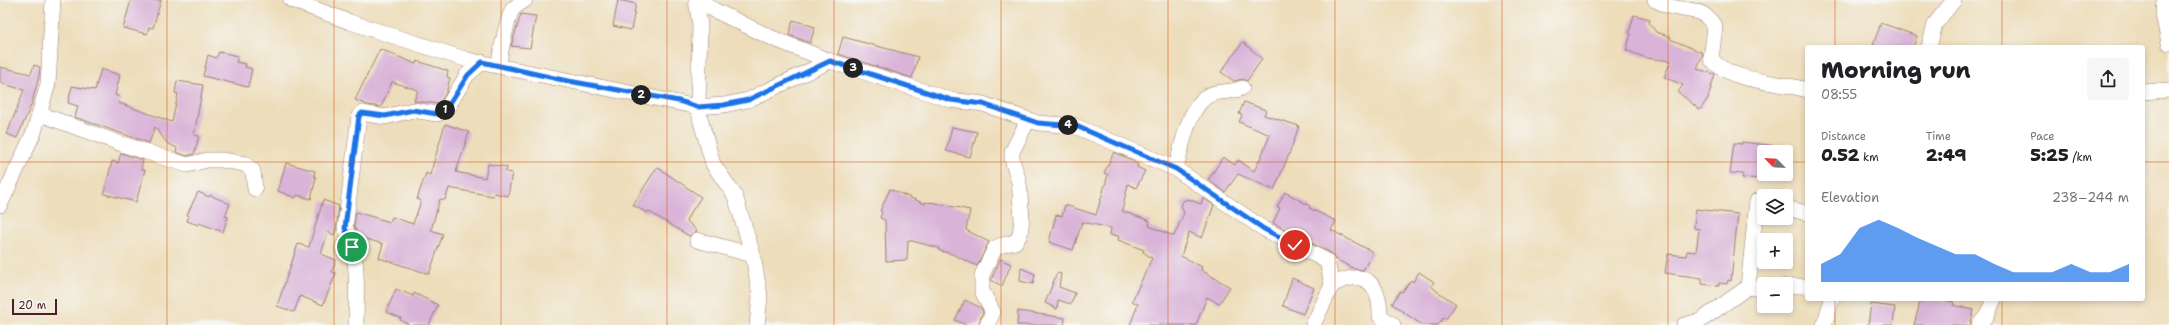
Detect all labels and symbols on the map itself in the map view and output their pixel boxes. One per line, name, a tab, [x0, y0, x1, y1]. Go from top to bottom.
pin: 3	[843, 58, 863, 78]
pin: 2	[631, 85, 651, 105]
pin: 1	[435, 100, 455, 120]
pin: 4	[1058, 115, 1078, 135]
north arrow	[1757, 145, 1793, 181]
pin	[1278, 228, 1312, 262]
pin	[335, 230, 369, 264]
scale bar	[12, 297, 57, 316]

